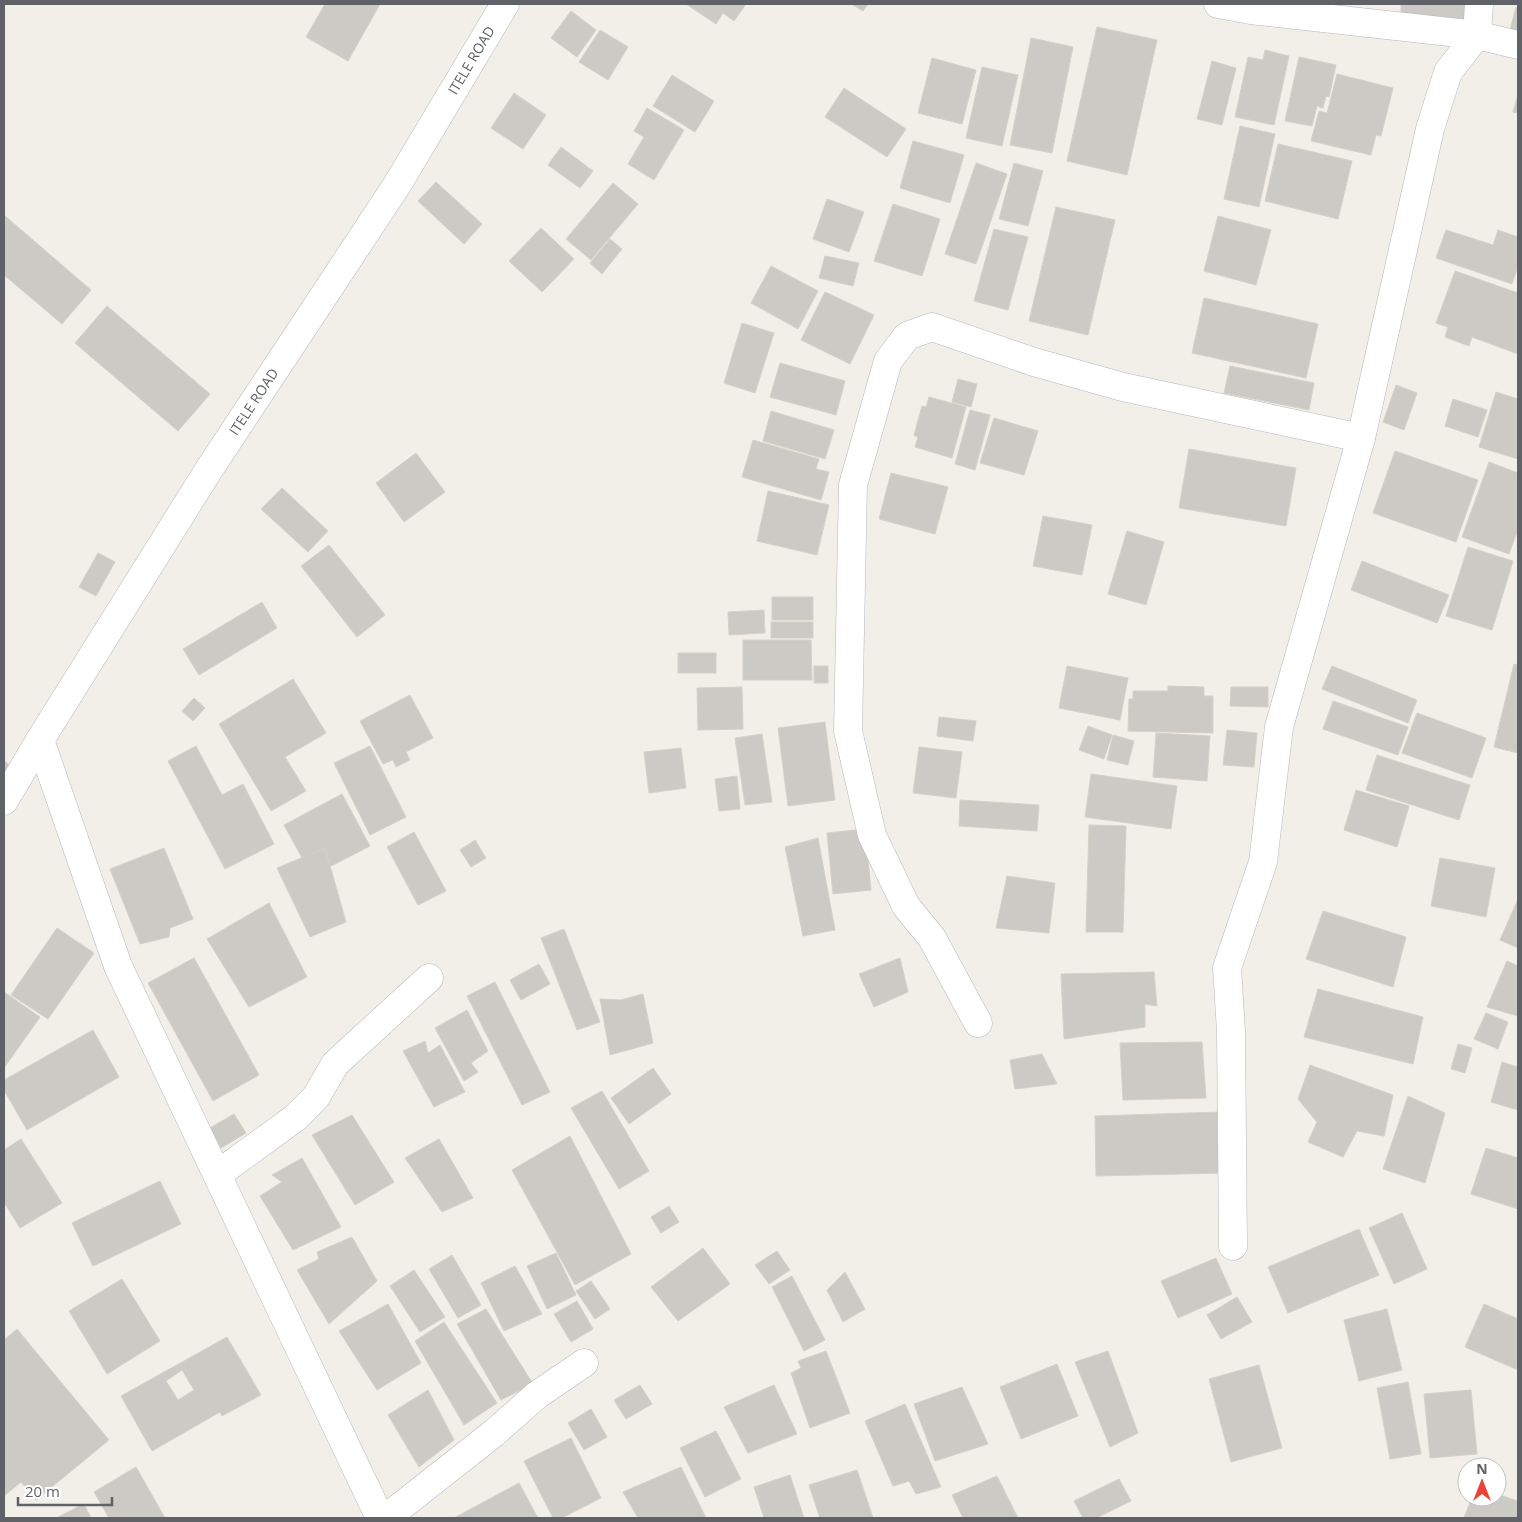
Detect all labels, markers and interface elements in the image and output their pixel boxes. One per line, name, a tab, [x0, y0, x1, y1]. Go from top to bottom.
street label: ITELE ROAD	[443, 22, 499, 98]
street label: ITELE ROAD	[224, 364, 282, 439]
north arrow	[1457, 1457, 1507, 1507]
text: N	[1476, 1459, 1488, 1478]
scale bar	[18, 1474, 111, 1506]
text: 20 m	[25, 1481, 60, 1501]

